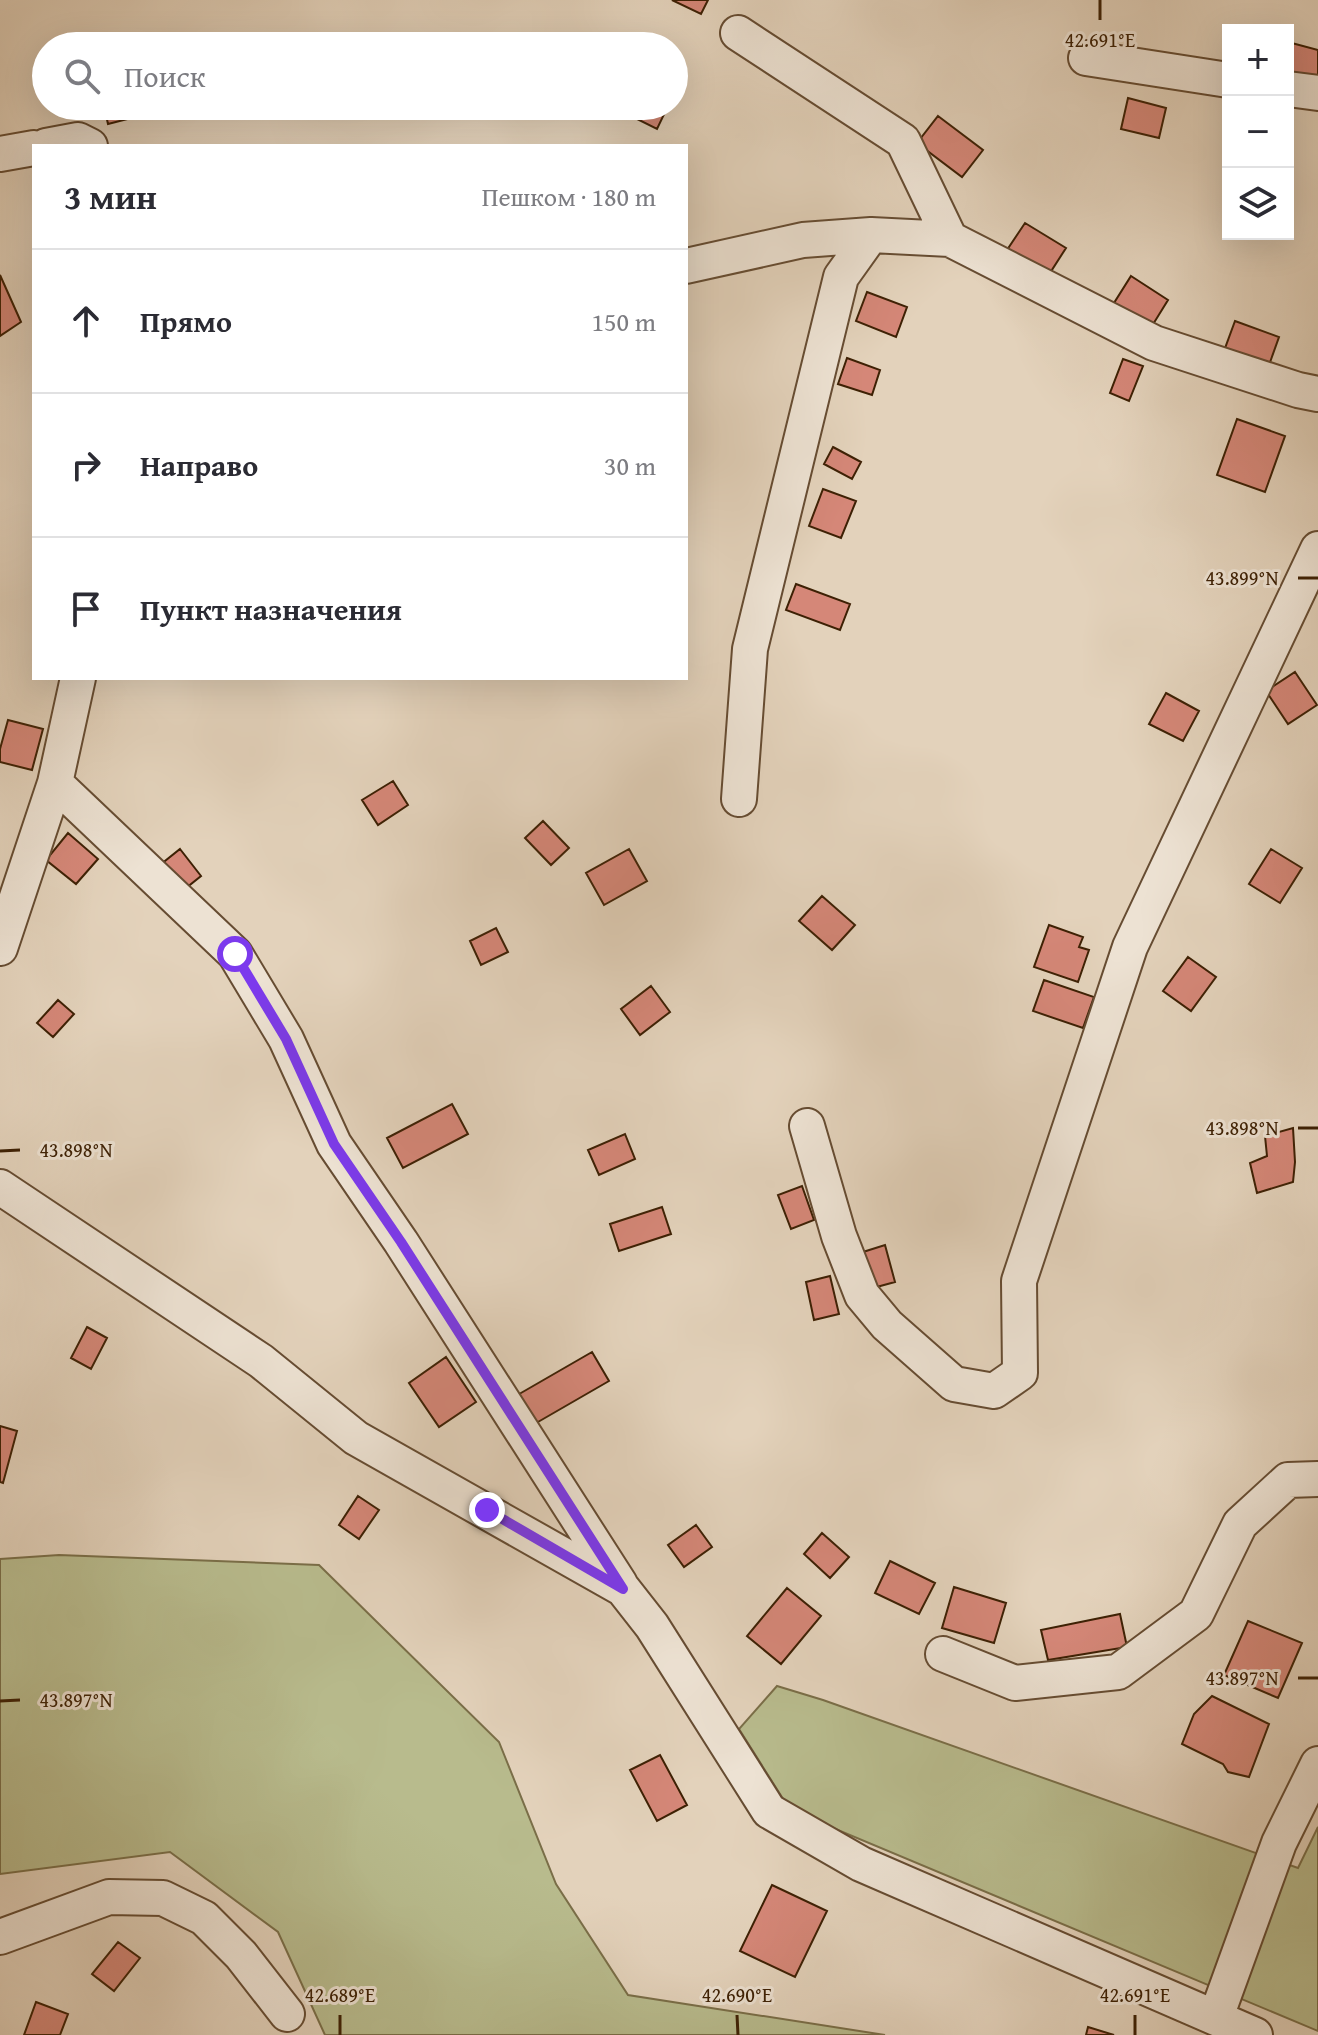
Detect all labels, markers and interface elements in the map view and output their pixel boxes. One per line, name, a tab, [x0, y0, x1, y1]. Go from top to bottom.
map controls	[1222, 24, 1294, 240]
button: +	[1222, 24, 1294, 96]
text: 42.691°E	[1065, 25, 1135, 54]
search box	[32, 32, 688, 120]
icon: search	[60, 54, 104, 98]
text: Поиск	[124, 54, 206, 98]
button: −	[1222, 96, 1294, 168]
button: layers	[1222, 168, 1294, 240]
text: 3 мин	[64, 172, 157, 221]
text: Пешком · 180 m	[482, 177, 656, 216]
icon: ahead	[64, 299, 108, 343]
text: Прямо	[140, 299, 232, 343]
text: 150 m	[591, 302, 656, 341]
icon: right	[64, 443, 108, 487]
text: Направо	[140, 443, 258, 487]
text: 30 m	[604, 446, 656, 485]
text: 43.899°N	[1205, 563, 1279, 592]
icon: arrive	[64, 587, 108, 631]
text: Пункт назначения	[140, 587, 402, 631]
route start	[217, 936, 253, 972]
text: 43.898°N	[1205, 1113, 1279, 1142]
text: 43.898°N	[39, 1135, 113, 1164]
route end	[469, 1492, 505, 1528]
text: 43.897°N	[1205, 1663, 1279, 1692]
text: 43.897°N	[39, 1685, 113, 1714]
text: 42.689°E	[305, 1980, 375, 2009]
text: 42.690°E	[702, 1980, 772, 2009]
text: 42.691°E	[1100, 1980, 1170, 2009]

